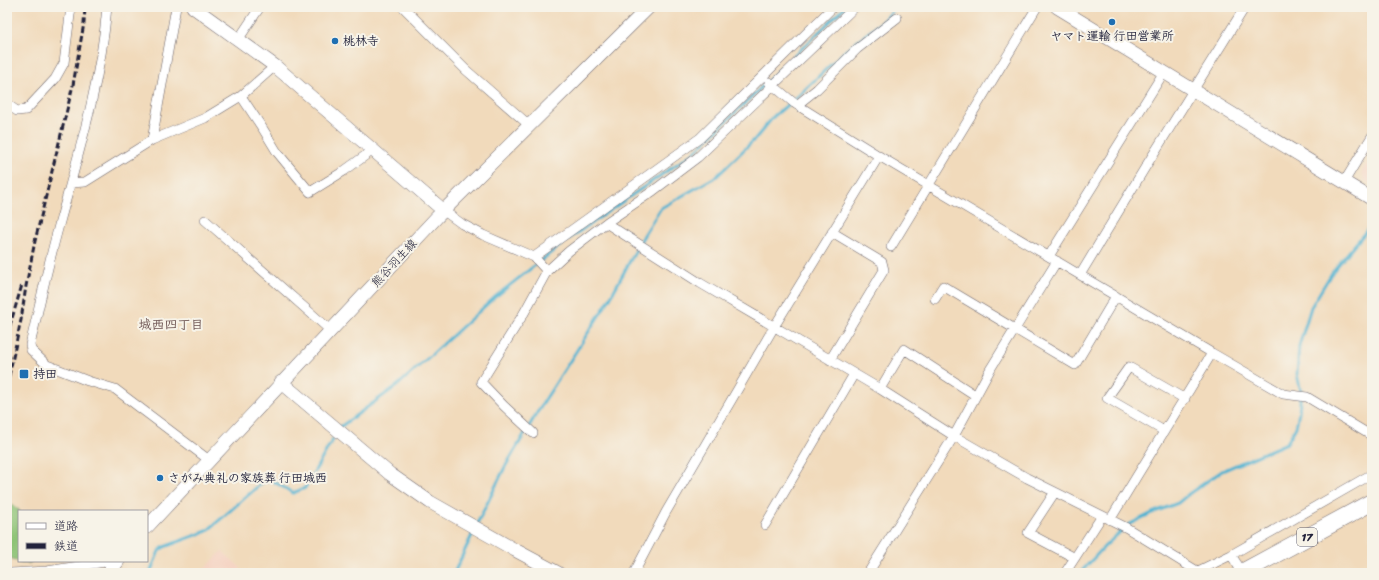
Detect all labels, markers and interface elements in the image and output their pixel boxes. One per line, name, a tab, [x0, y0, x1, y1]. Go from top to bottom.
marker: ヤマト運輸 行田営業所	[1107, 17, 1117, 27]
place label: ヤマト運輸 行田営業所	[1050, 25, 1175, 47]
place label: 桃林寺	[343, 30, 379, 52]
marker: 桃林寺	[330, 36, 340, 46]
street label: 熊谷羽生線	[365, 234, 423, 292]
district label: 城西四丁目	[138, 313, 204, 336]
place label: 持田	[33, 363, 57, 385]
marker: 持田	[18, 368, 30, 380]
place label: さがみ典礼の家族葬 行田城西	[168, 467, 327, 489]
marker: さがみ典礼の家族葬 行田城西	[155, 473, 165, 483]
legend	[18, 510, 148, 562]
text: 道路	[54, 515, 78, 537]
road number: 17	[1297, 528, 1317, 546]
text: 鉄道	[54, 535, 78, 557]

